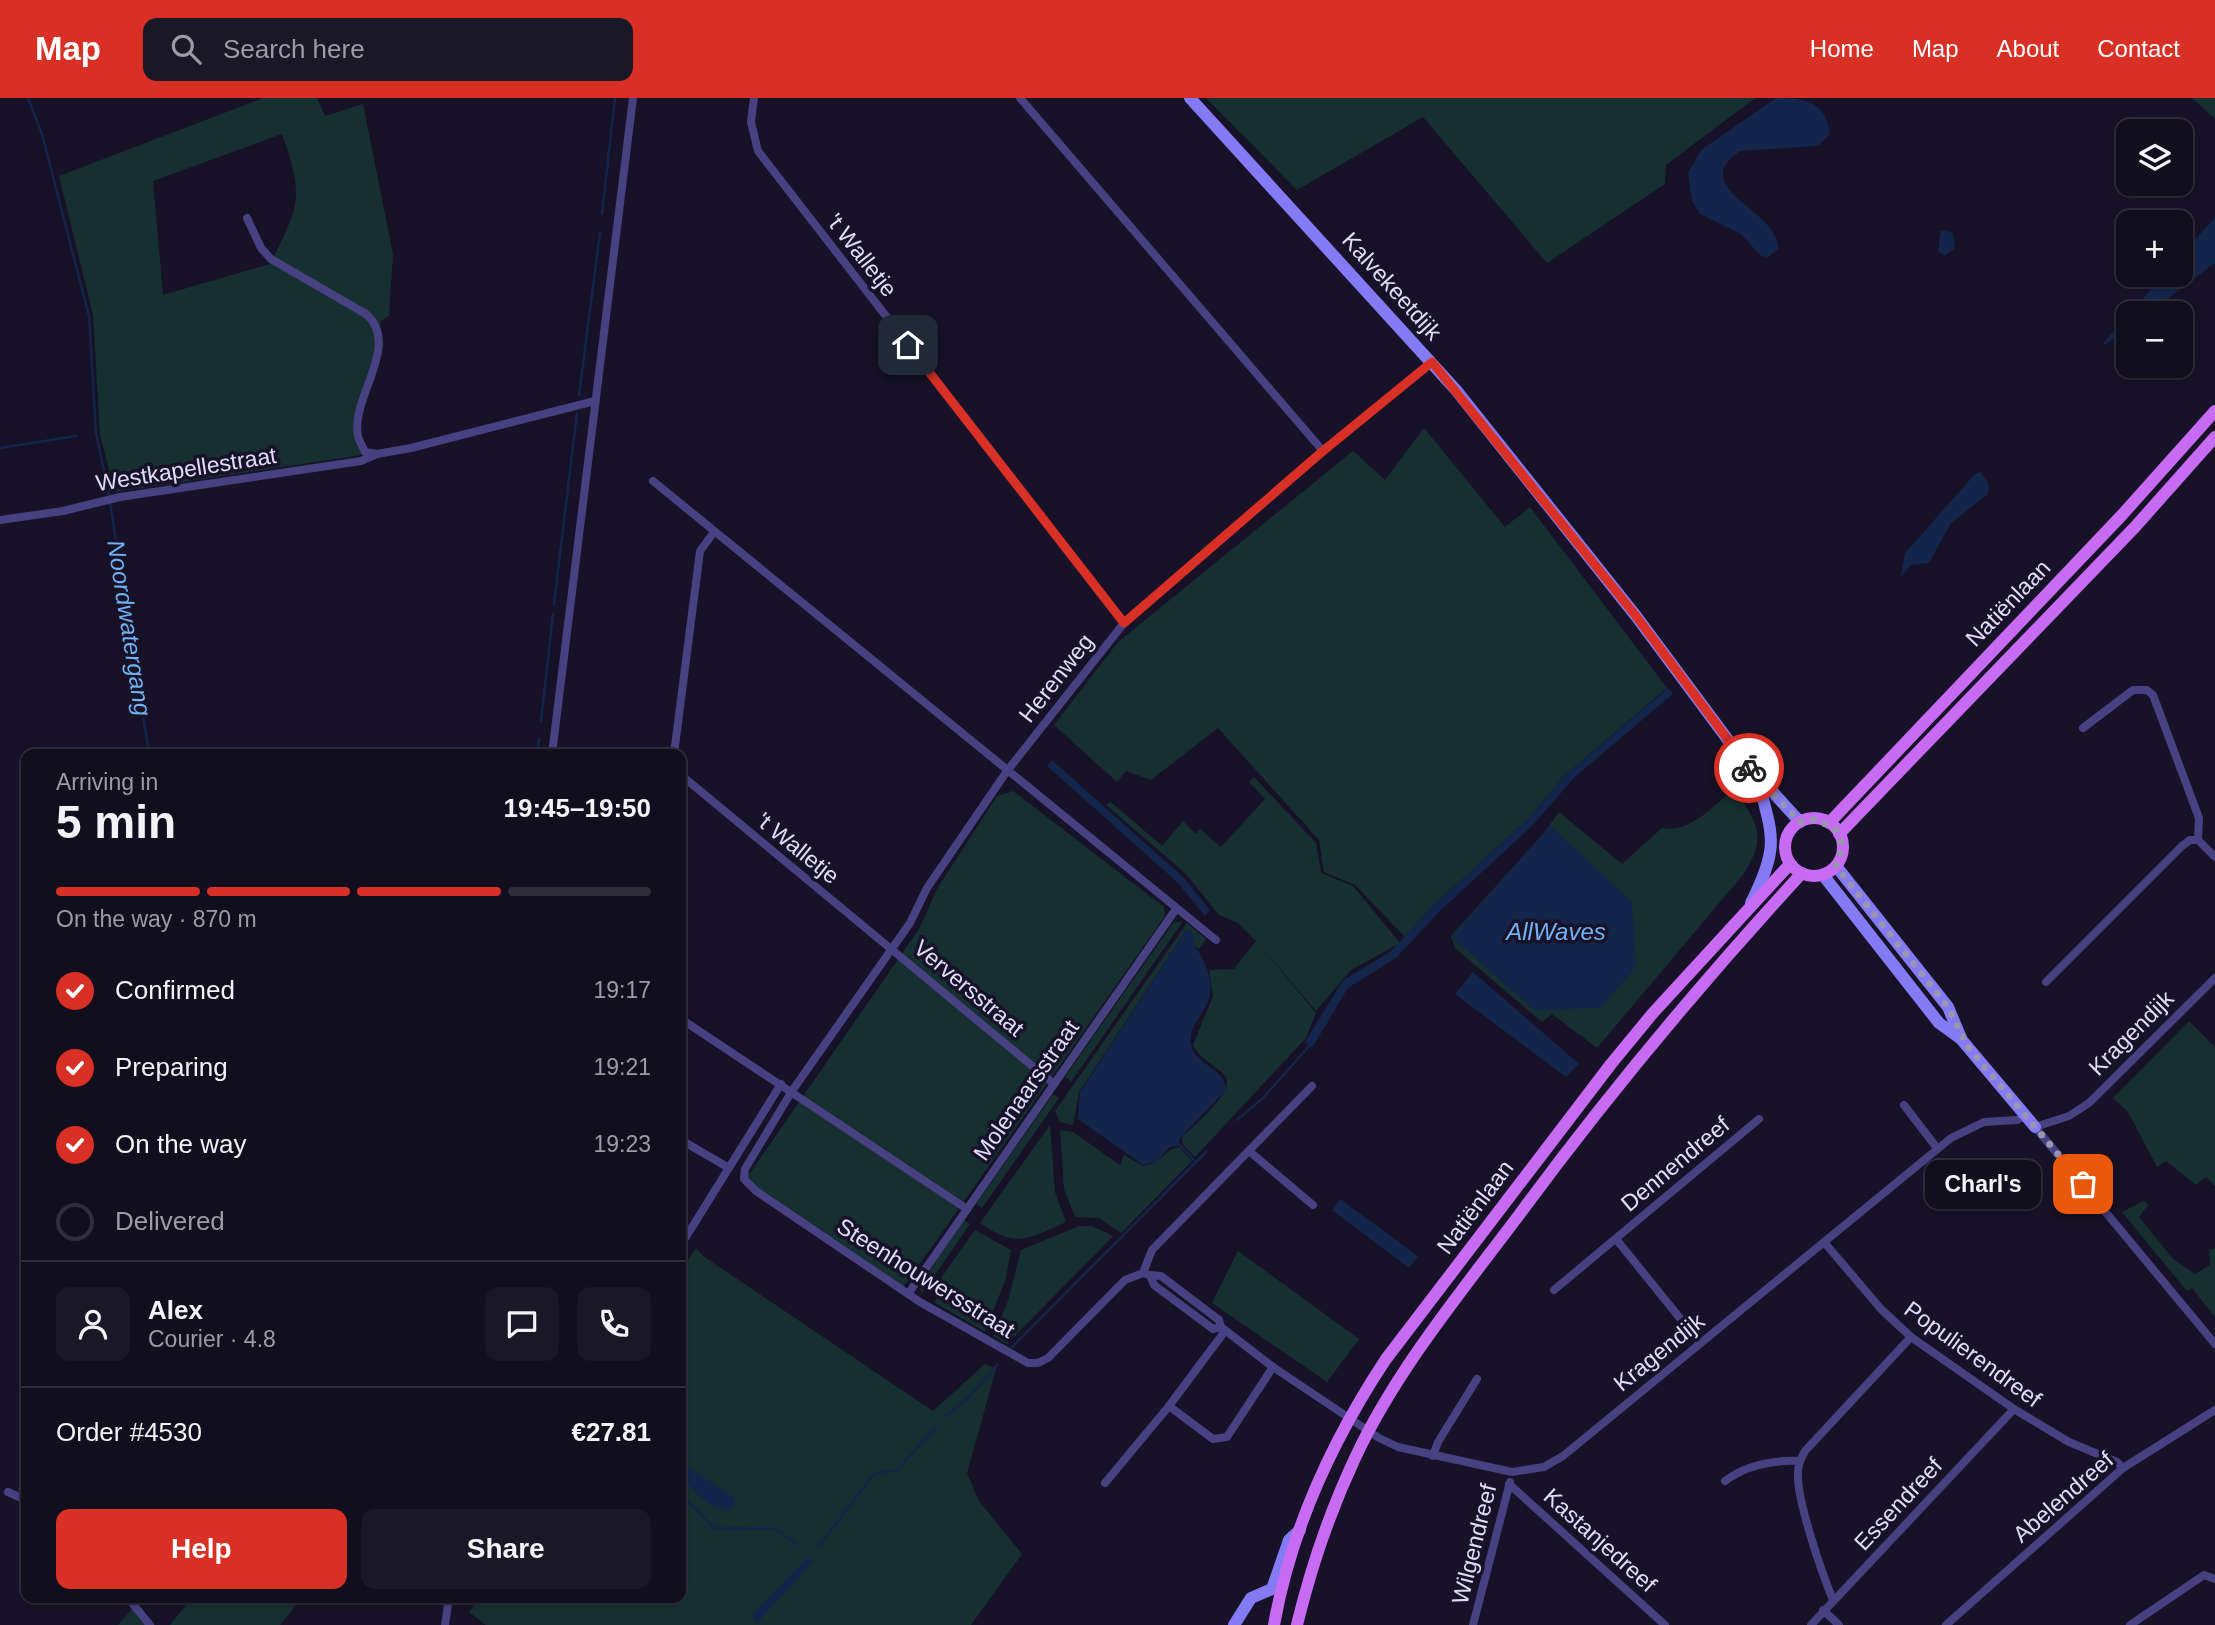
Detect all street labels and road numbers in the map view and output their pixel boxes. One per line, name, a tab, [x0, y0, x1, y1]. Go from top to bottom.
street label: 't Walletje	[822, 208, 902, 302]
street label: Kalvekeetdijk	[1337, 227, 1447, 345]
street label: Westkapellestraat	[94, 442, 279, 496]
street label: Natiënlaan	[1960, 554, 2056, 652]
street label: Herenweg	[1013, 629, 1099, 727]
street label: 't Walletje	[752, 807, 844, 889]
street label: Verversstraat	[909, 934, 1030, 1042]
street label: Kragendijk	[2083, 985, 2179, 1081]
street label: Molenaarsstraat	[968, 1015, 1084, 1165]
street label: Dennendreef	[1616, 1111, 1735, 1217]
street label: Natiënlaan	[1432, 1155, 1518, 1259]
street label: Steenhouwersstraat	[832, 1213, 1020, 1344]
street label: Populierendreef	[1900, 1296, 2047, 1413]
street label: Kragendijk	[1609, 1307, 1710, 1396]
street label: Abelendreef	[2008, 1446, 2119, 1548]
street label: Essendreef	[1849, 1452, 1948, 1555]
street label: Wilgendreef	[1447, 1481, 1502, 1607]
street label: Kastanjedreef	[1539, 1483, 1662, 1598]

